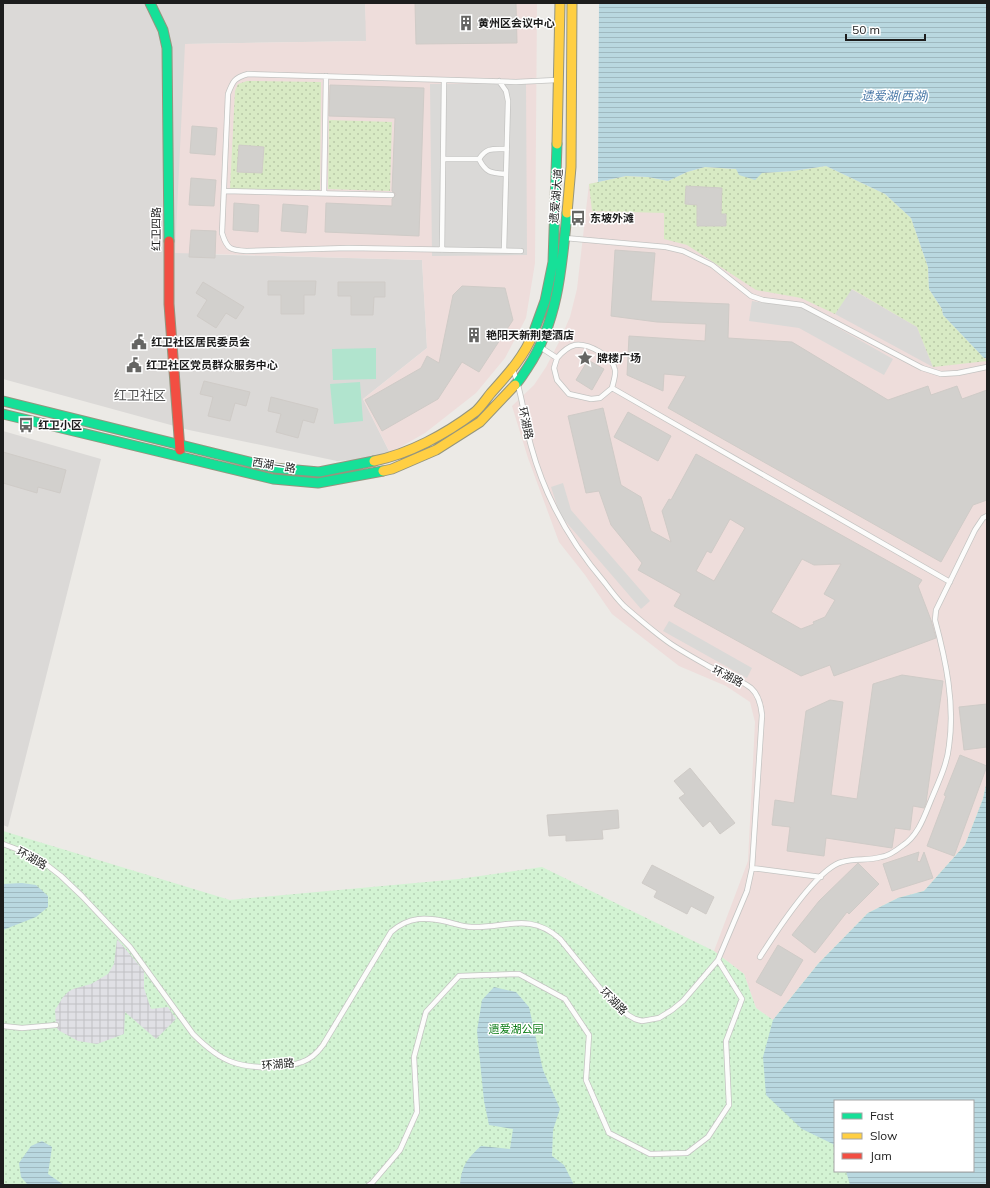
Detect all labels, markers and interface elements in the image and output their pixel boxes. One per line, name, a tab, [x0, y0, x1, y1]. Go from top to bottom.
building icon: 黄州区会议中心	[457, 14, 475, 32]
place label: 黄州区会议中心	[478, 16, 555, 30]
scale bar	[846, 16, 925, 42]
text: 50 m	[852, 22, 880, 37]
water label: 遗爱湖(西湖)	[861, 88, 929, 103]
street label: 遗爱湖大道	[547, 168, 565, 224]
street label: 红卫四路	[149, 207, 163, 251]
bus stop icon: 东坡外滩	[569, 209, 587, 227]
place label: 东坡外滩	[590, 211, 634, 225]
building icon: 艳阳天新荆楚酒店	[465, 326, 483, 344]
place label: 艳阳天新荆楚酒店	[486, 328, 574, 342]
public building icon: 红卫社区居民委员会	[130, 333, 148, 351]
place label: 红卫社区居民委员会	[151, 335, 250, 349]
place icon: 牌楼广场	[576, 349, 594, 367]
place label: 牌楼广场	[597, 351, 641, 365]
public building icon: 红卫社区党员群众服务中心	[125, 356, 143, 374]
place label: 红卫社区党员群众服务中心	[146, 358, 278, 372]
district label: 红卫社区	[114, 387, 166, 403]
street label: 环湖路	[516, 405, 536, 441]
bus stop icon: 红卫小区	[17, 416, 35, 434]
place label: 红卫小区	[38, 418, 82, 432]
street label: 西湖一路	[251, 455, 297, 475]
street label: 环湖路	[710, 662, 746, 690]
street label: 环湖路	[14, 844, 50, 872]
street label: 环湖路	[597, 984, 631, 1018]
park label: 遗爱湖公园	[489, 1022, 544, 1036]
street label: 环湖路	[261, 1056, 295, 1072]
legend	[834, 1100, 974, 1172]
text: Fast	[870, 1108, 894, 1123]
text: Slow	[870, 1128, 898, 1143]
text: Jam	[870, 1148, 892, 1163]

